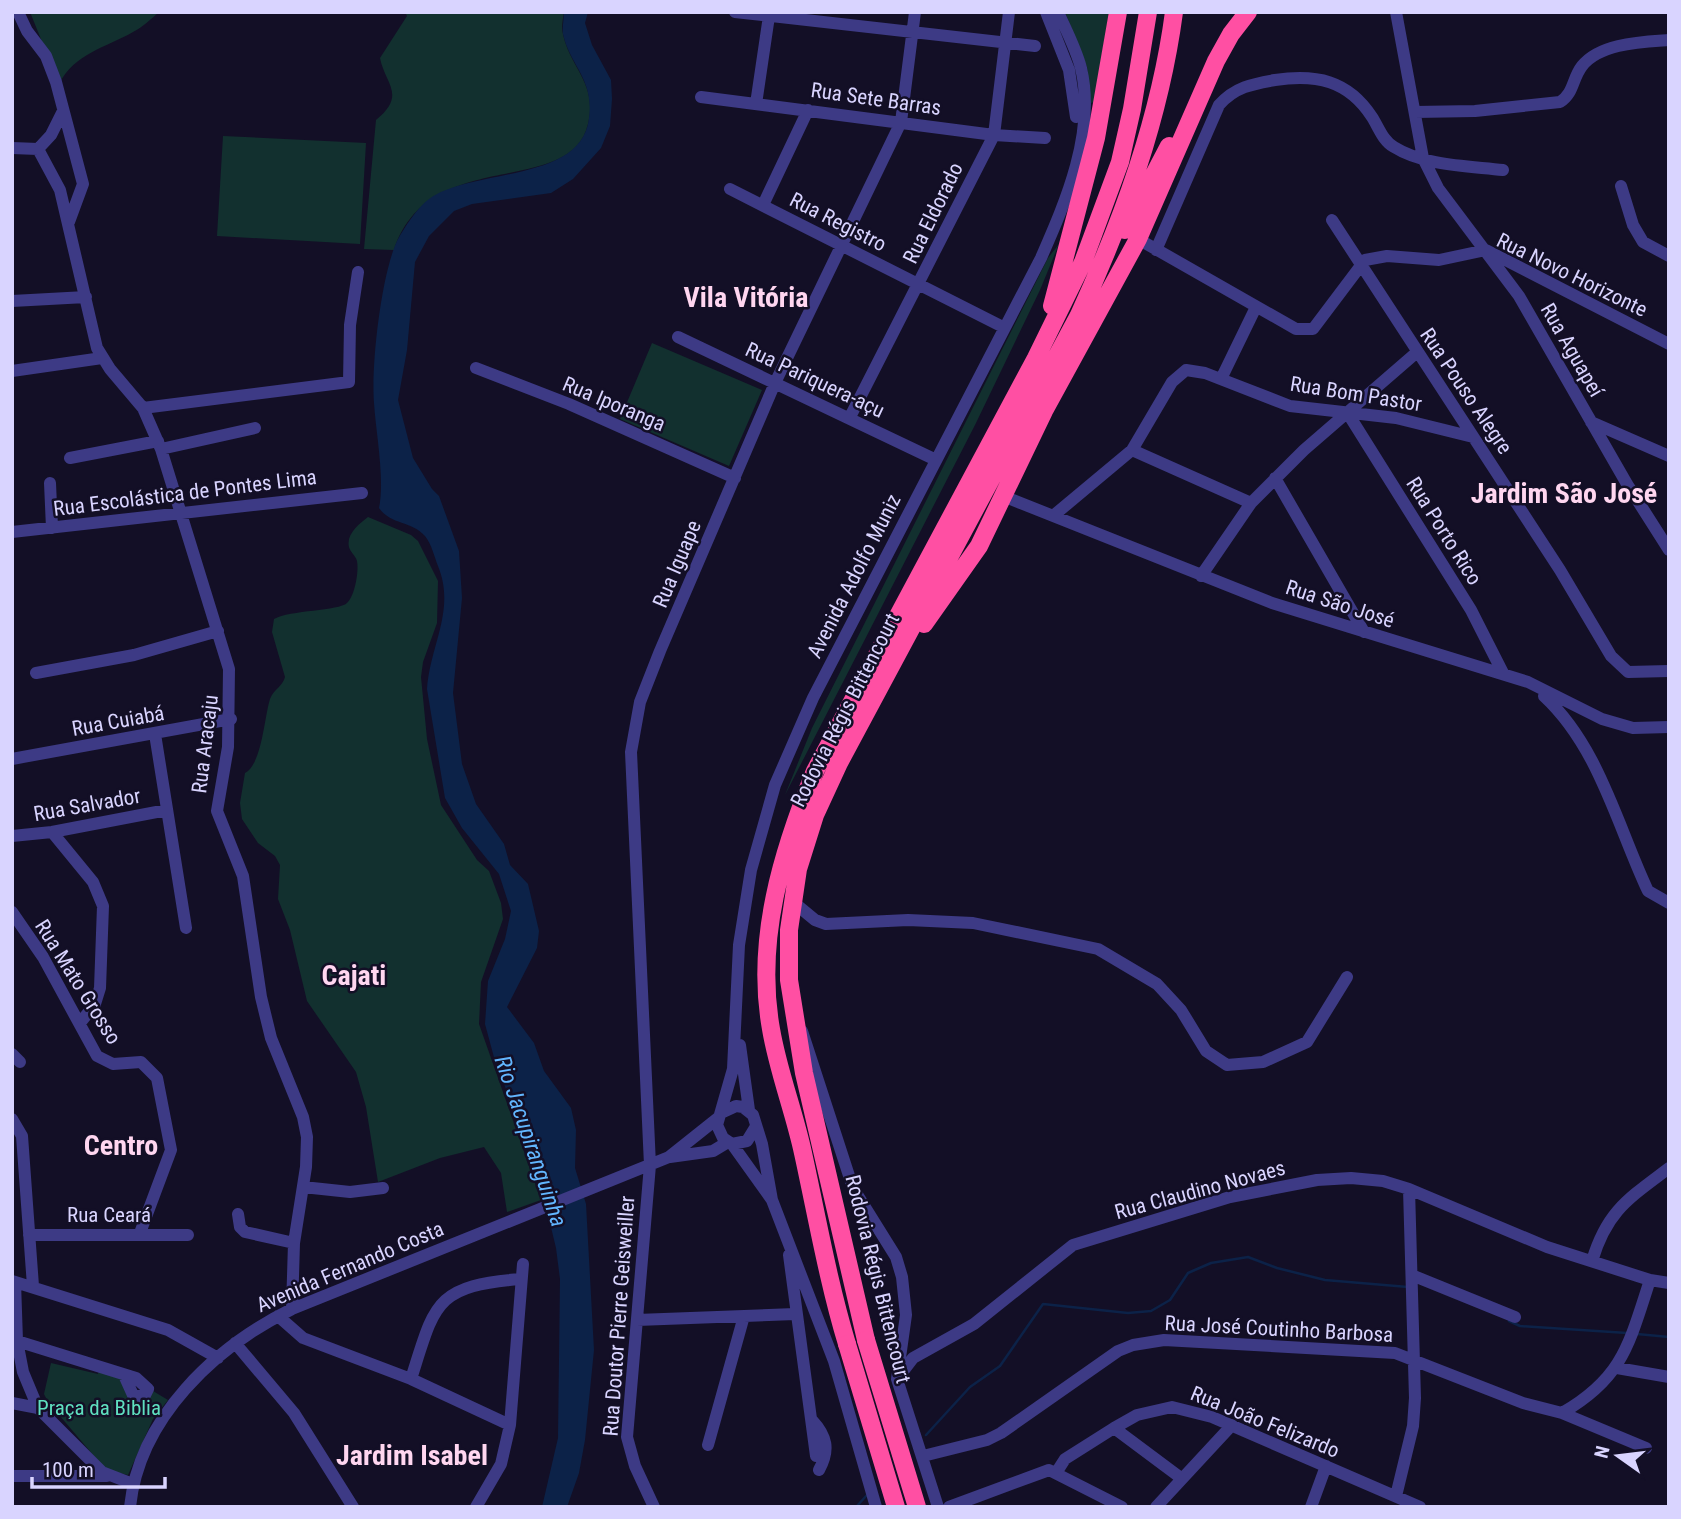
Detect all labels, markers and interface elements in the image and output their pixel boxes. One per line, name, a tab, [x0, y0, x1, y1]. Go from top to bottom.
street label: Rua Sete Barras	[809, 78, 943, 120]
street label: Rua Eldorado	[898, 159, 968, 267]
street label: Rua Registro	[786, 188, 890, 256]
street label: Rua Novo Horizonte	[1493, 228, 1651, 322]
district label: Vila Vitória	[684, 281, 808, 314]
street label: Rua Aguapeí	[1536, 299, 1609, 402]
street label: Rua Pouso Alegre	[1415, 324, 1517, 459]
street label: Rua Pariquera-açu	[742, 337, 888, 423]
street label: Rua Iporanga	[559, 372, 669, 436]
street label: Rua Bom Pastor	[1288, 372, 1424, 416]
street label: Rua Escolástica de Pontes Lima	[52, 465, 318, 521]
street label: Rua Porto Rico	[1401, 473, 1487, 589]
district label: Jardim São José	[1471, 477, 1657, 510]
street label: Avenida Adolfo Muniz	[802, 490, 906, 662]
street label: Rua Iguape	[648, 517, 706, 611]
street label: Rua São José	[1283, 575, 1397, 633]
street label: Rodovia Régis Bittencourt	[786, 609, 904, 811]
street label: Rua Aracaju	[187, 693, 223, 795]
street label: Rua Cuiabá	[70, 701, 166, 741]
street label: Rua Salvador	[32, 784, 142, 826]
street label: Rua Mato Grosso	[30, 915, 126, 1049]
district label: Cajati	[322, 959, 386, 992]
water label: Rio Jacupiranguinha	[489, 1052, 572, 1230]
district label: Centro	[84, 1129, 158, 1162]
street label: Rua Claudino Novaes	[1112, 1156, 1288, 1224]
street label: Rodovia Régis Bittencourt	[840, 1172, 916, 1386]
street label: Rua Doutor Pierre Geisweiller	[599, 1195, 639, 1437]
street label: Rua Ceará	[67, 1203, 151, 1227]
street label: Avenida Fernando Costa	[253, 1217, 447, 1317]
street label: Rua José Coutinho Barbosa	[1164, 1311, 1394, 1347]
street label: Rua João Felizardo	[1187, 1381, 1343, 1463]
park label: Praça da Biblia	[37, 1396, 161, 1420]
north arrow	[1583, 1421, 1653, 1491]
district label: Jardim Isabel	[336, 1439, 488, 1472]
text: N	[1589, 1444, 1615, 1460]
scale bar	[32, 1446, 164, 1490]
text: 100 m	[42, 1458, 94, 1482]

